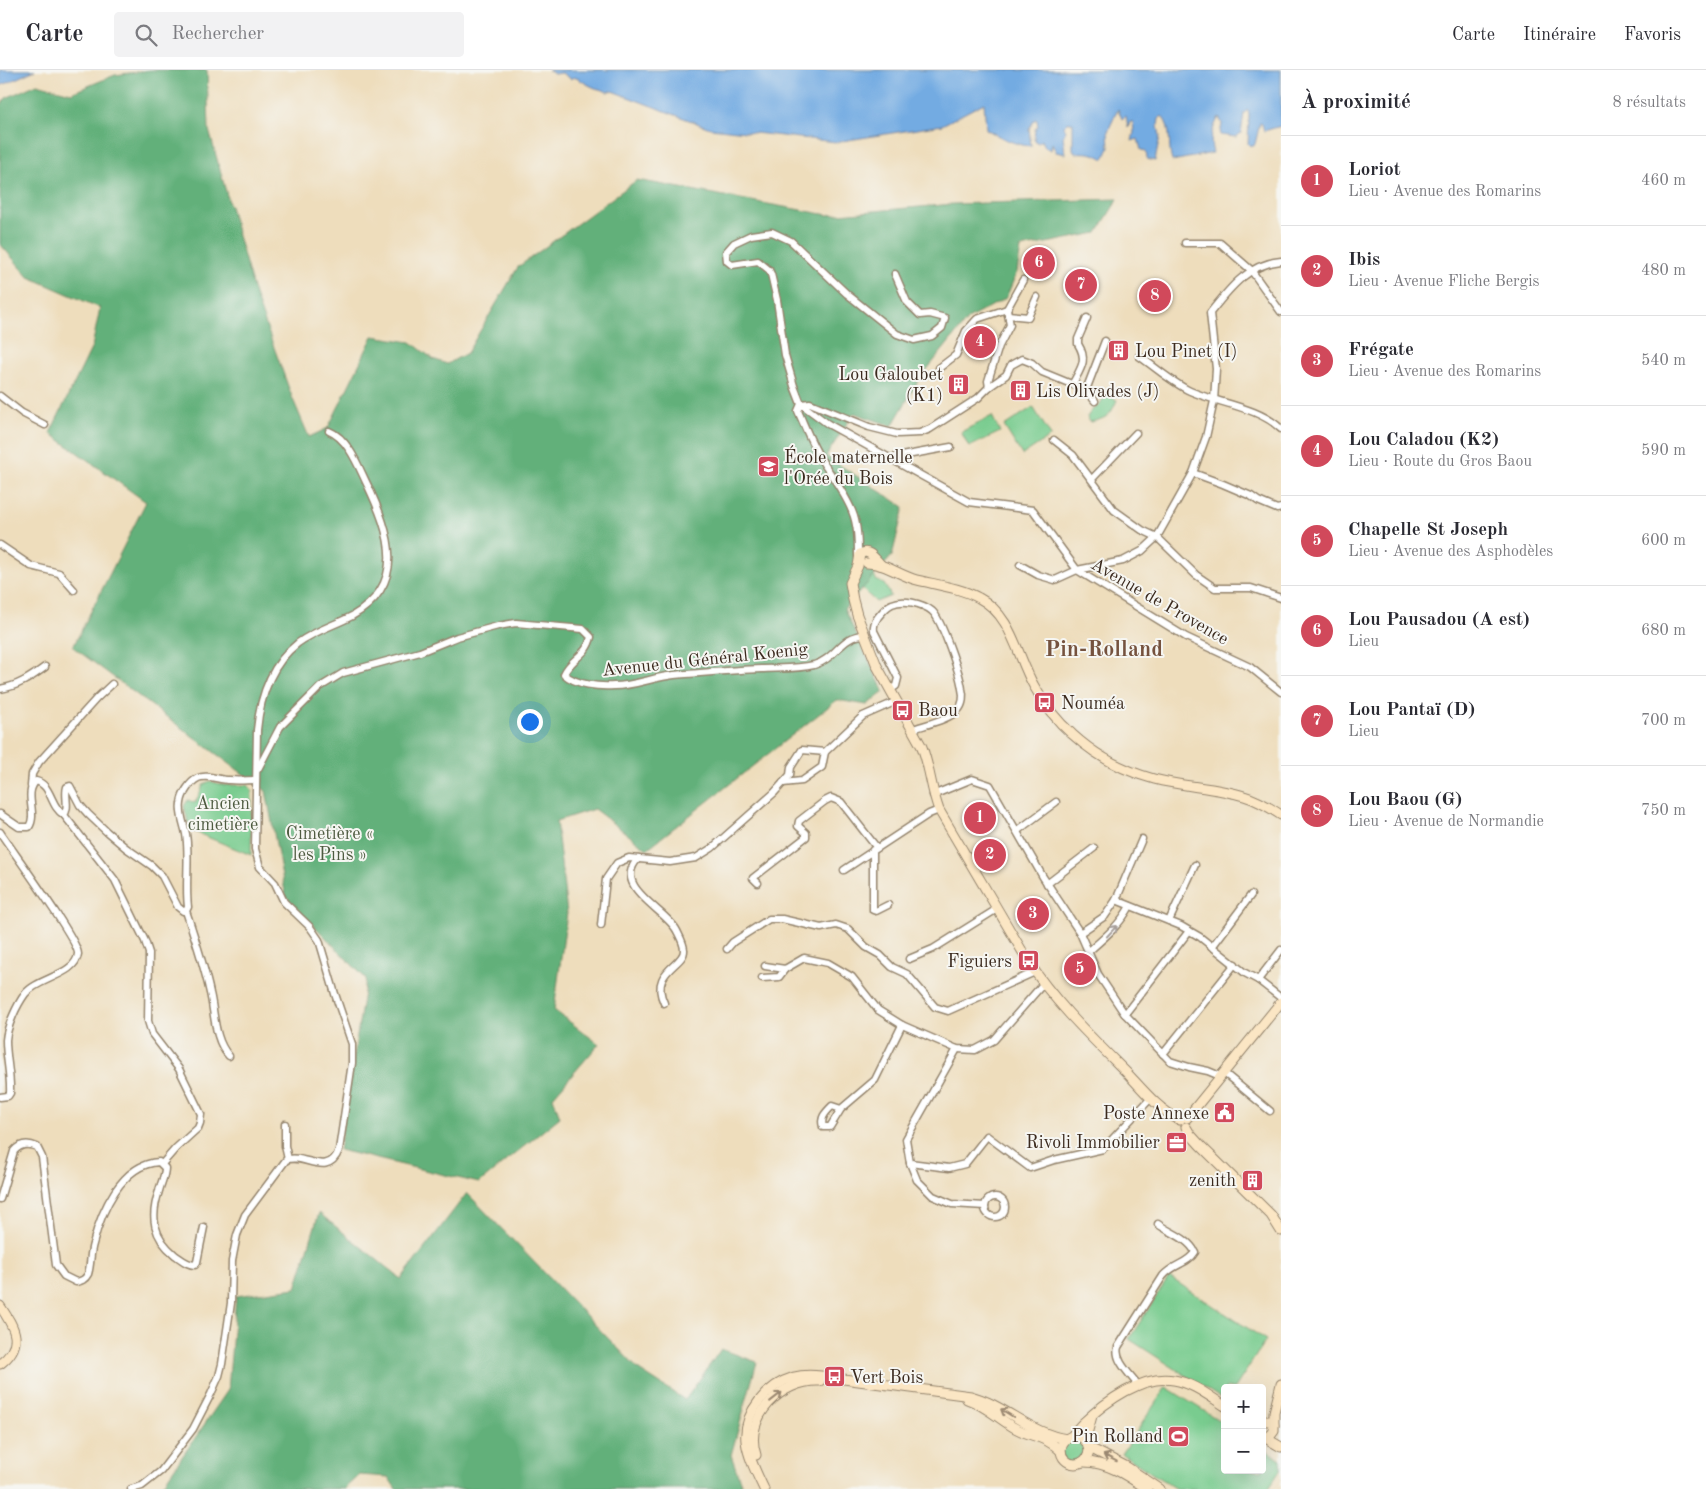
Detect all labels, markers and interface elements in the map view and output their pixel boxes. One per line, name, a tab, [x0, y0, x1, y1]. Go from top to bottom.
search box	[114, 12, 464, 57]
icon: search	[132, 21, 160, 49]
text: Carte	[25, 23, 84, 47]
text: Rechercher	[172, 25, 264, 44]
text: Carte	[1452, 26, 1495, 44]
text: Itinéraire	[1523, 26, 1596, 44]
text: Favoris	[1624, 26, 1681, 44]
text: À proximité	[1301, 92, 1411, 113]
text: 8 résultats	[1612, 95, 1686, 111]
text: Loriot	[1348, 161, 1401, 180]
text: 1	[1312, 173, 1322, 189]
text: 460 m	[1641, 173, 1686, 189]
text: Lieu · Avenue des Romarins	[1348, 184, 1541, 200]
pin: 6	[1023, 244, 1055, 282]
text: Ibis	[1348, 251, 1380, 270]
text: 2	[1312, 263, 1322, 279]
text: 480 m	[1641, 263, 1686, 279]
pin: 7	[1065, 266, 1097, 304]
text: Lieu · Avenue Fliche Bergis	[1348, 274, 1540, 290]
pin: 8	[1139, 277, 1171, 315]
pin: 4	[964, 323, 996, 361]
building icon: Lou Pinet (I)	[1107, 339, 1131, 363]
text: Frégate	[1348, 341, 1414, 360]
place label: Lou Pinet (I)	[1135, 342, 1238, 361]
text: 3	[1312, 353, 1322, 369]
text: 540 m	[1641, 353, 1686, 369]
text: Lieu · Avenue des Romarins	[1348, 364, 1541, 380]
place label: Lou Galoubet (K1)	[838, 366, 943, 405]
building icon: Lou Galoubet (K1)	[947, 372, 971, 396]
building icon: Lis Olivades (J)	[1008, 379, 1032, 403]
place label: Lis Olivades (J)	[1036, 382, 1160, 401]
text: Lou Caladou (K2)	[1348, 431, 1499, 450]
text: 4	[1312, 443, 1322, 459]
text: 590 m	[1641, 443, 1686, 459]
place label: École maternelle l'Orée du Bois	[784, 445, 913, 488]
text: Lieu · Route du Gros Baou	[1348, 454, 1532, 470]
school or university icon: École maternelle l'Orée du Bois	[756, 455, 780, 479]
text: Chapelle St Joseph	[1348, 521, 1508, 540]
text: 5	[1312, 533, 1322, 549]
text: 600 m	[1641, 533, 1686, 549]
text: Lieu · Avenue des Asphodèles	[1348, 544, 1553, 560]
street label: Avenue de Provence	[1088, 555, 1231, 649]
text: Lou Pausadou (A est)	[1348, 611, 1530, 630]
text: 6	[1312, 623, 1322, 639]
text: 680 m	[1641, 623, 1686, 639]
text: Lieu	[1348, 634, 1379, 650]
district label: Pin-Rolland	[1045, 639, 1163, 661]
street label: Avenue du Général Koenig	[601, 640, 809, 680]
bus stop icon: Nouméa	[1033, 691, 1057, 715]
place label: Nouméa	[1061, 695, 1125, 713]
bus stop icon: Baou	[890, 698, 914, 722]
text: Lou Pantaï (D)	[1348, 701, 1475, 720]
place label: Baou	[918, 702, 958, 720]
your location	[517, 709, 543, 735]
text: 7	[1312, 713, 1322, 729]
text: 700 m	[1641, 713, 1686, 729]
text: Lieu	[1348, 724, 1379, 740]
text: Lou Baou (G)	[1348, 791, 1462, 810]
park label: Ancien cimetière	[188, 795, 258, 834]
pin: 1	[964, 799, 996, 837]
text: 8	[1312, 803, 1322, 819]
text: 750 m	[1641, 803, 1686, 819]
text: Lieu · Avenue de Normandie	[1348, 814, 1544, 830]
park label: Cimetière « les Pins »	[286, 825, 374, 864]
pin: 2	[974, 836, 1006, 874]
pin: 3	[1017, 895, 1049, 933]
one-way arrow	[1106, 924, 1118, 937]
bus stop icon: Figuiers	[1016, 949, 1040, 973]
pin: 5	[1064, 950, 1096, 988]
place label: Figuiers	[947, 953, 1012, 971]
public building icon: Poste Annexe	[1213, 1101, 1237, 1125]
place label: Poste Annexe	[1103, 1105, 1209, 1123]
office icon: Rivoli Immobilier	[1164, 1130, 1188, 1154]
place label: Rivoli Immobilier	[1026, 1134, 1161, 1152]
building icon: zenith	[1240, 1168, 1264, 1192]
place label: zenith	[1189, 1172, 1236, 1190]
bus stop icon: Vert Bois	[822, 1365, 846, 1389]
place label: Vert Bois	[850, 1369, 923, 1387]
map controls	[1221, 1384, 1266, 1474]
button: +	[1221, 1384, 1266, 1429]
one-way arrow	[769, 1392, 782, 1403]
one-way arrow	[1000, 1407, 1014, 1418]
sports icon: Pin Rolland	[1167, 1424, 1191, 1448]
place label: Pin Rolland	[1072, 1428, 1163, 1446]
button: −	[1221, 1429, 1266, 1474]
one-way arrow	[1102, 1453, 1117, 1463]

